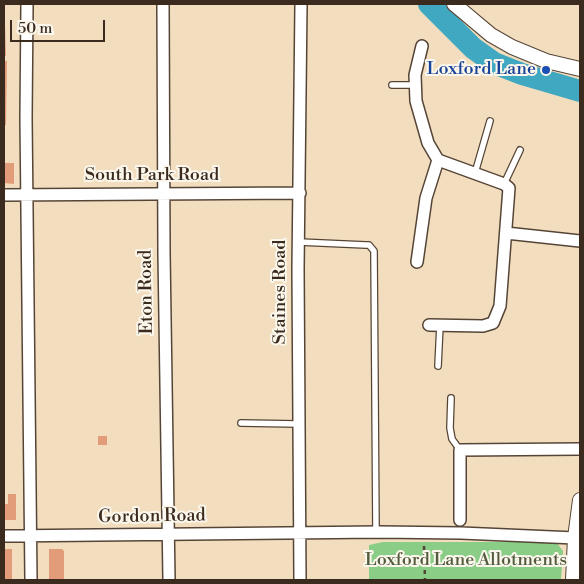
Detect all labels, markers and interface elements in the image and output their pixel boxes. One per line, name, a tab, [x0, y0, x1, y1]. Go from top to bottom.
scale bar	[12, 10, 108, 42]
text: 50 m	[18, 19, 52, 38]
place label: Loxford Lane	[427, 59, 536, 81]
marker: Loxford Lane	[540, 64, 552, 76]
street label: South Park Road	[85, 165, 219, 187]
street label: Staines Road	[270, 239, 292, 345]
street label: Eton Road	[135, 249, 159, 335]
street label: Gordon Road	[98, 505, 206, 529]
park label: Loxford Lane Allotments	[365, 550, 567, 572]

